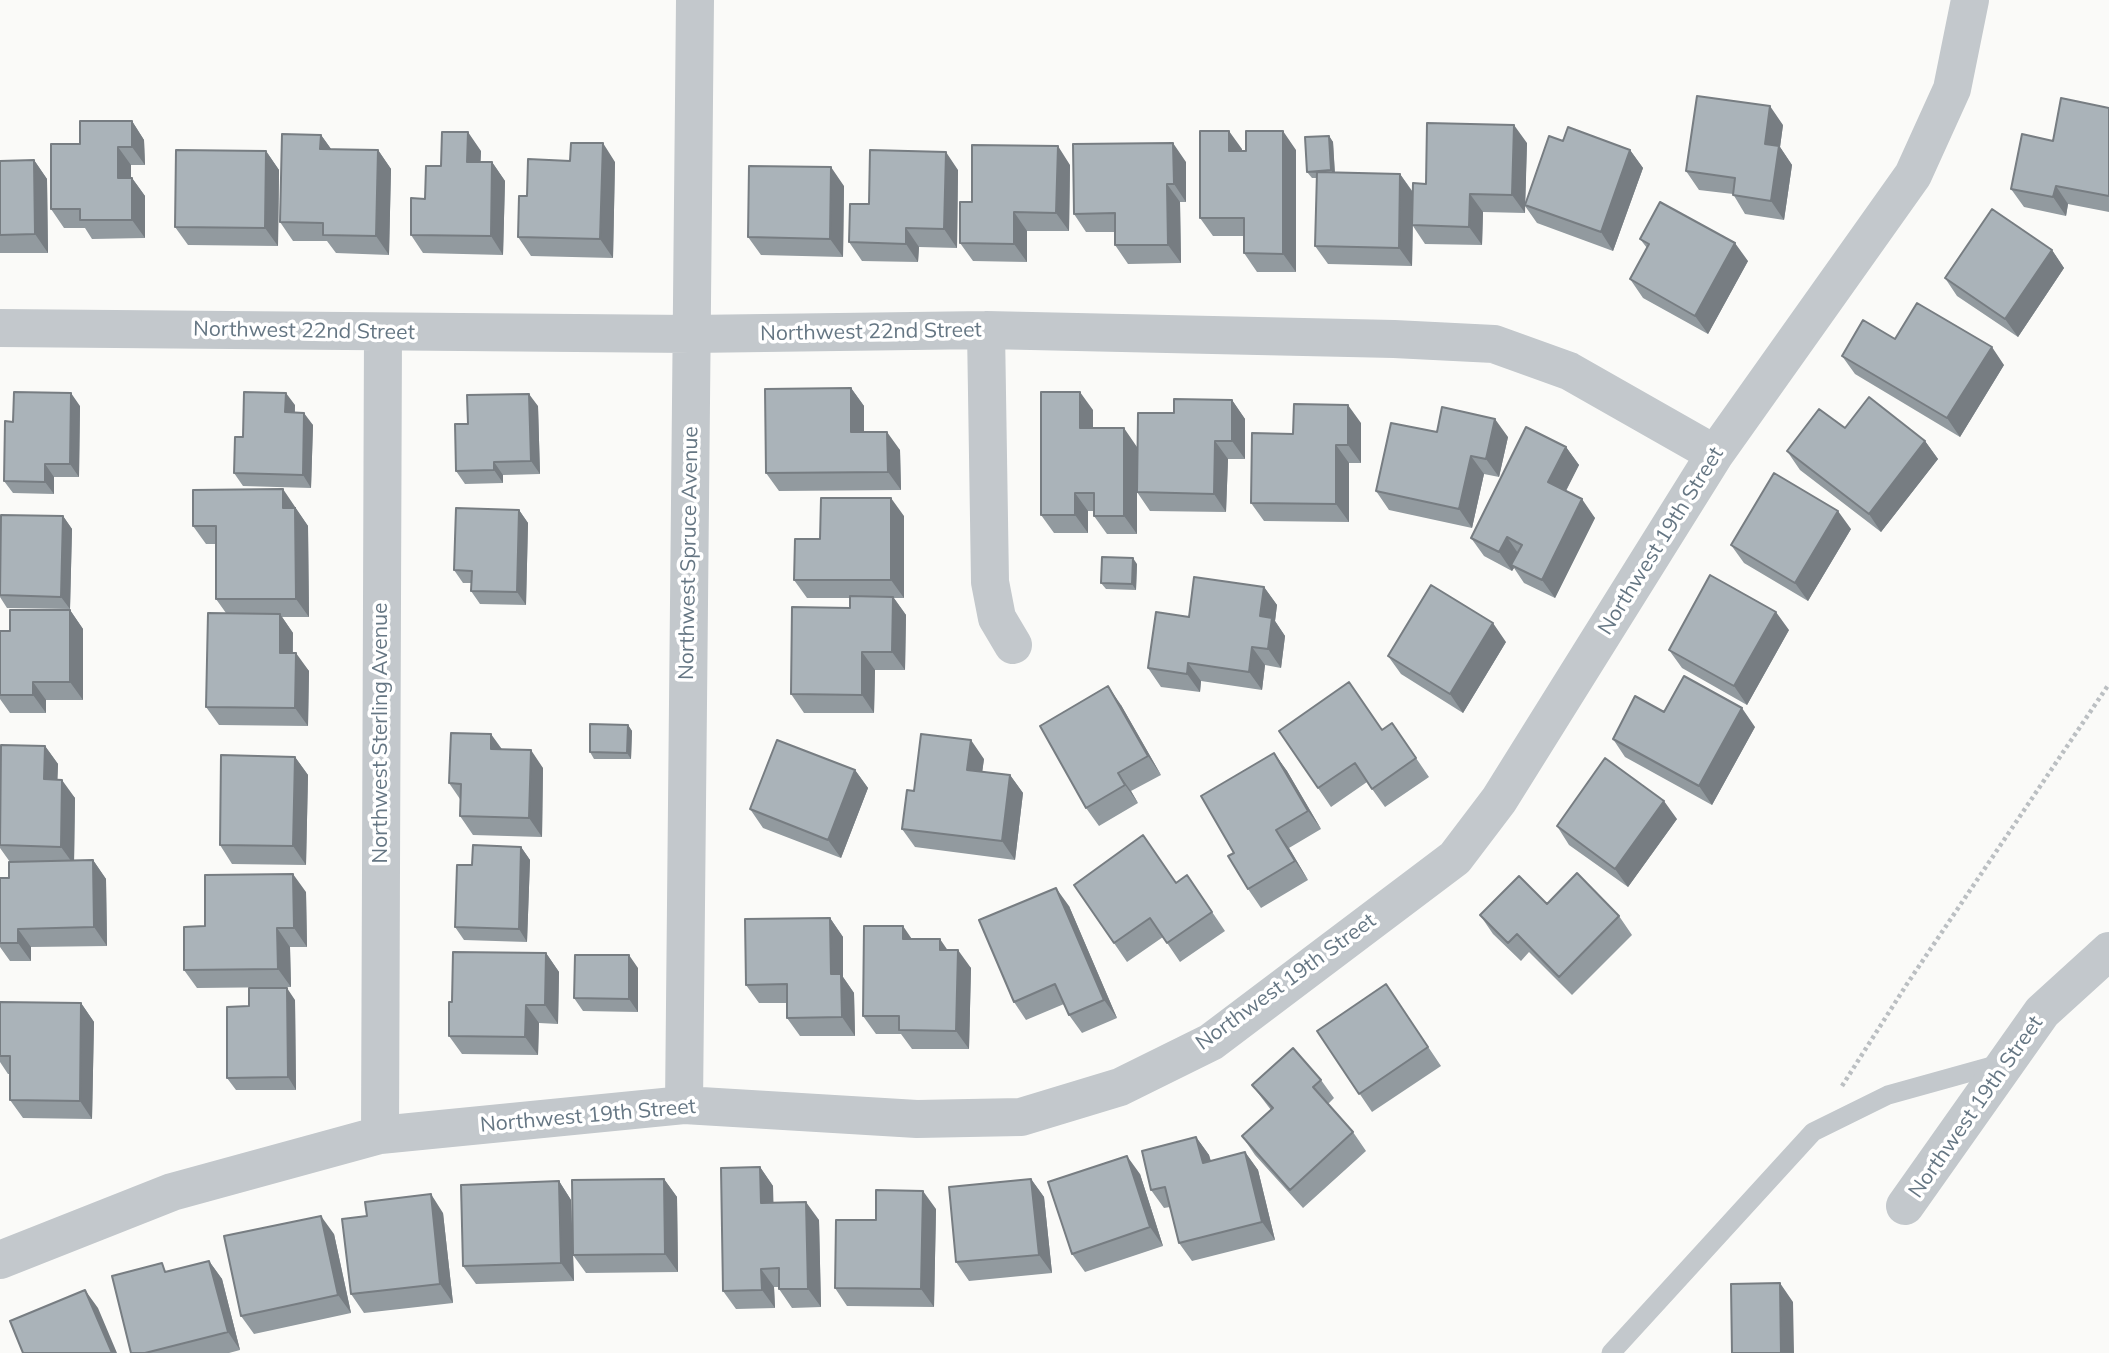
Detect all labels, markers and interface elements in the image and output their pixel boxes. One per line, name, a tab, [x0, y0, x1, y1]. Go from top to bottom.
street label: Northwest 22nd Street	[193, 316, 415, 346]
street label: Northwest 22nd Street	[760, 317, 982, 347]
street label: Northwest Spruce Avenue	[674, 426, 704, 680]
street label: Northwest 19th Street	[1593, 443, 1729, 639]
street label: Northwest Sterling Avenue	[368, 603, 394, 863]
street label: Northwest 19th Street	[1191, 908, 1381, 1056]
street label: Northwest 19th Street	[1904, 1011, 2048, 1203]
street label: Northwest 19th Street	[479, 1094, 697, 1138]

